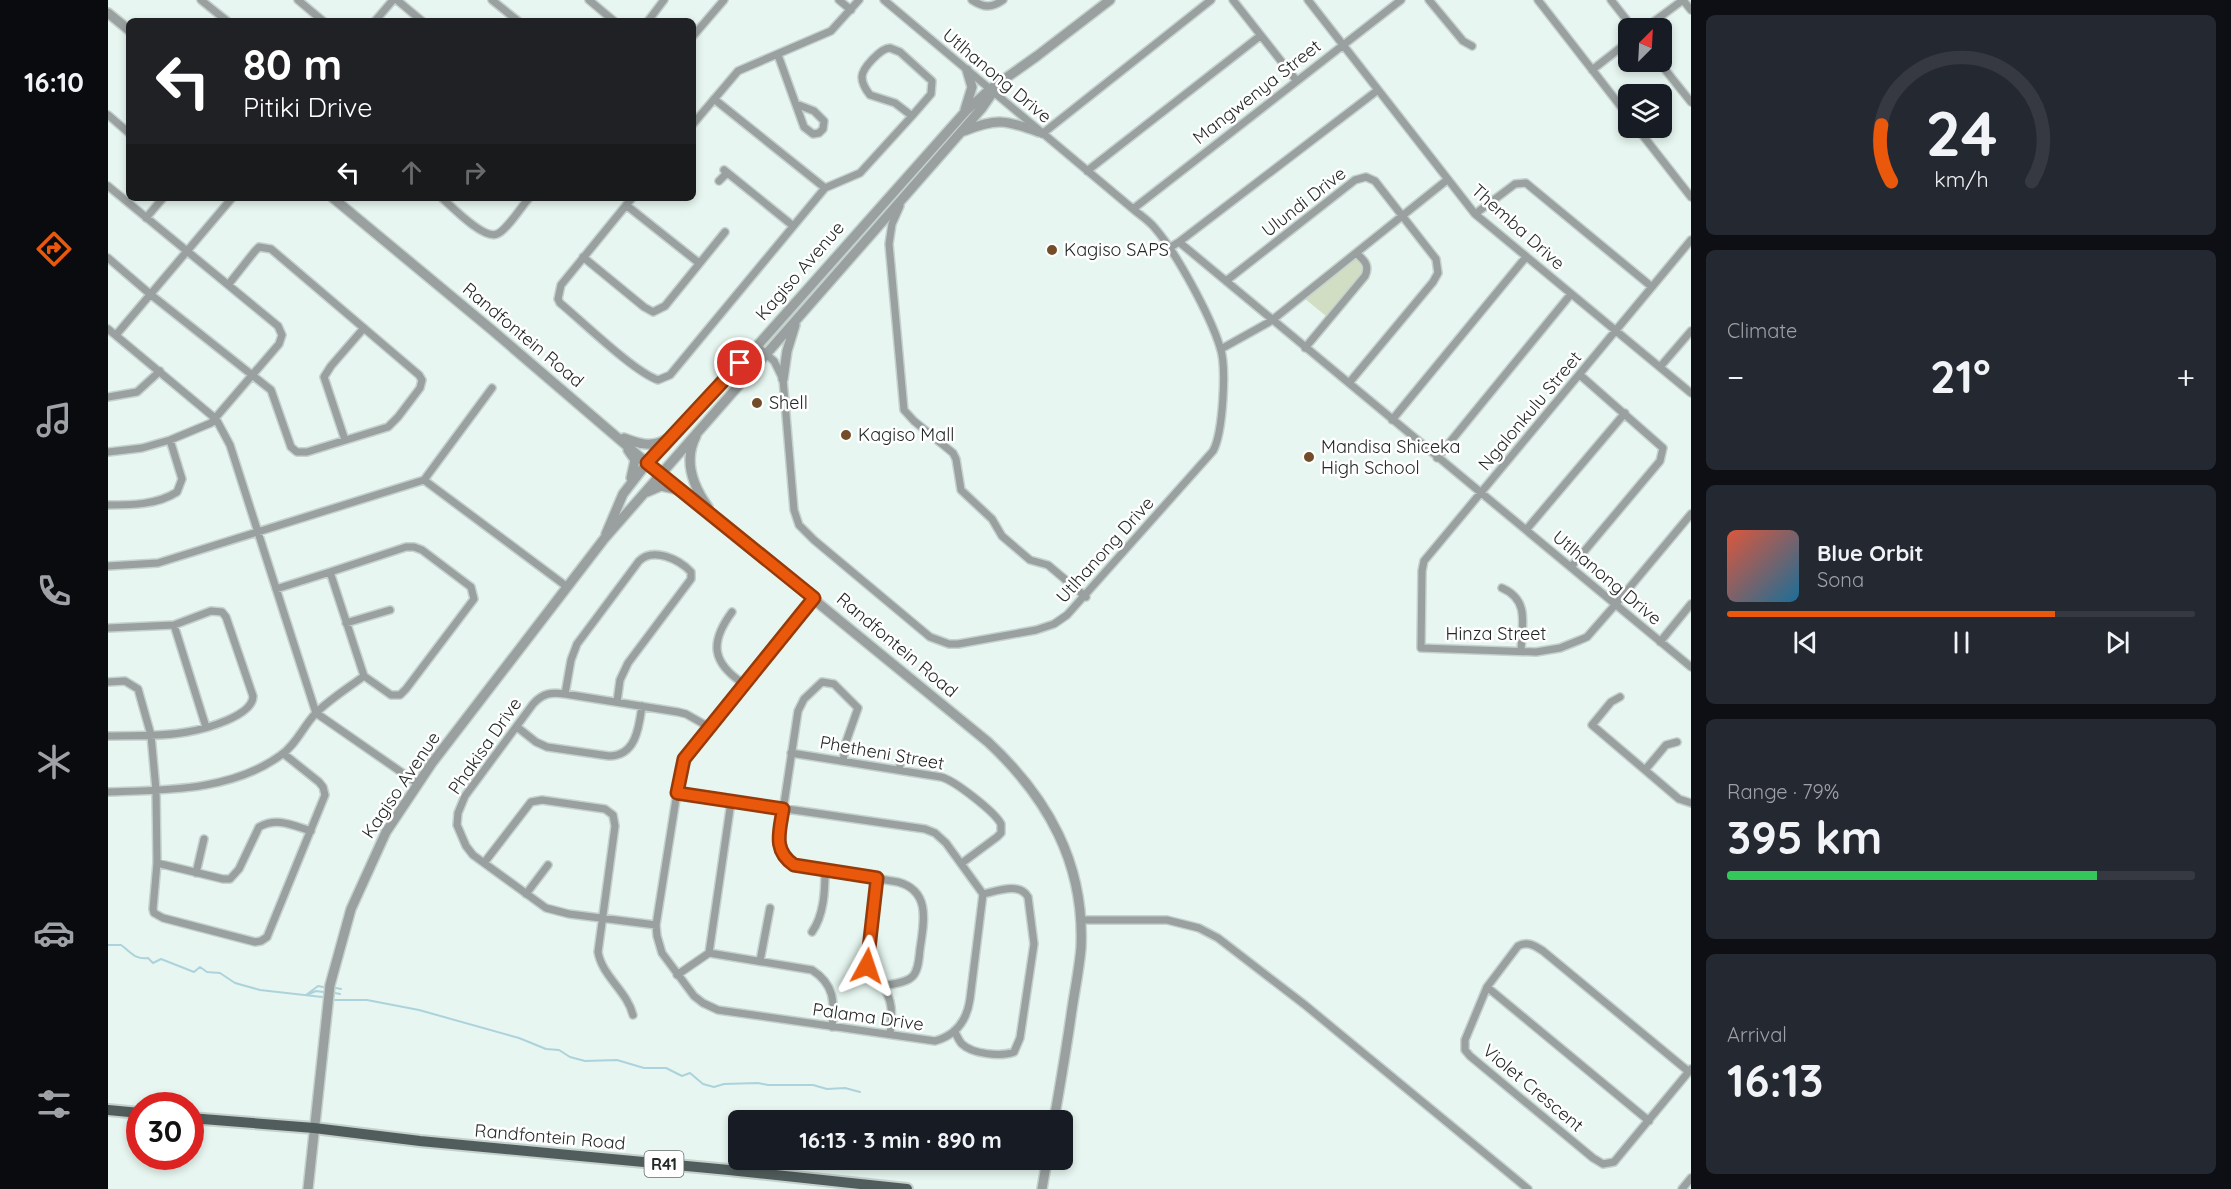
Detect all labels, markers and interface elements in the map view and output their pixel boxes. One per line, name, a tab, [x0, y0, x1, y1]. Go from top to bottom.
north arrow	[1618, 18, 1672, 72]
map controls	[1618, 18, 1672, 138]
street label: Utlhanong Drive	[938, 23, 1057, 128]
street label: Mangwenya Street	[1188, 34, 1326, 149]
text: 80 m	[243, 38, 342, 91]
icon: left	[144, 42, 222, 120]
text: 16:10	[24, 65, 84, 99]
button: layers	[1618, 84, 1672, 138]
text: Pitiki Drive	[243, 90, 372, 124]
text: 24	[1925, 94, 1997, 172]
icon: left	[332, 156, 365, 189]
icon: ahead	[395, 156, 428, 189]
icon: right	[458, 156, 491, 189]
street label: Ulundi Drive	[1257, 162, 1350, 242]
text: km/h	[1934, 166, 1988, 192]
street label: Themba Drive	[1467, 179, 1570, 275]
street label: Kagiso Avenue	[750, 216, 849, 325]
icon: directions	[33, 228, 75, 270]
place label: Kagiso SAPS	[1064, 238, 1169, 261]
marker: Kagiso SAPS	[1045, 243, 1059, 257]
street label: Randfontein Road	[458, 277, 589, 392]
text: Climate	[1727, 318, 1797, 343]
pin	[714, 337, 765, 388]
icon: arrive	[723, 346, 756, 379]
street label: Ngalonkulu Street	[1473, 346, 1586, 475]
text: 21°	[1930, 348, 1991, 404]
text: −	[1727, 356, 1744, 397]
text: +	[2176, 356, 2195, 397]
place label: Shell	[769, 391, 808, 414]
marker: Shell	[750, 396, 764, 410]
icon: music	[33, 399, 75, 441]
place label: Kagiso Mall	[858, 423, 954, 446]
marker: Kagiso Mall	[839, 428, 853, 442]
place label: Mandisa Shiceka High School	[1321, 435, 1461, 479]
marker: Mandisa Shiceka High School	[1302, 450, 1316, 464]
street label: Utlhanong Drive	[1051, 492, 1158, 608]
street label: Utlhanong Drive	[1548, 525, 1667, 630]
text: Blue Orbit	[1817, 539, 1923, 567]
text: Sona	[1817, 567, 1864, 592]
icon: phone	[33, 570, 75, 612]
street label: Randfontein Road	[832, 587, 963, 702]
street label: Hinza Street	[1446, 622, 1546, 645]
icon: previous	[1789, 626, 1822, 659]
icon: pause	[1945, 626, 1978, 659]
icon: next	[2101, 626, 2134, 659]
street label: Phakisa Drive	[443, 693, 526, 799]
street label: Kagiso Avenue	[356, 727, 445, 843]
street label: Phetheni Street	[818, 730, 946, 775]
icon: climate	[33, 741, 75, 783]
text: Range · 79%	[1727, 779, 1839, 804]
text: 395 km	[1727, 809, 1882, 865]
icon: car	[33, 912, 75, 954]
position arrow	[835, 934, 899, 998]
street label: Palama Drive	[811, 997, 925, 1036]
text: Arrival	[1727, 1022, 1787, 1047]
street label: Violet Crescent	[1478, 1039, 1588, 1137]
text: 16:13	[1727, 1052, 1823, 1108]
icon: filters	[33, 1083, 75, 1125]
speed limit sign: 30	[126, 1092, 204, 1170]
street label: Randfontein Road	[474, 1118, 626, 1155]
text: 16:13 · 3 min · 890 m	[799, 1126, 1002, 1154]
road number: R41	[644, 1151, 684, 1177]

